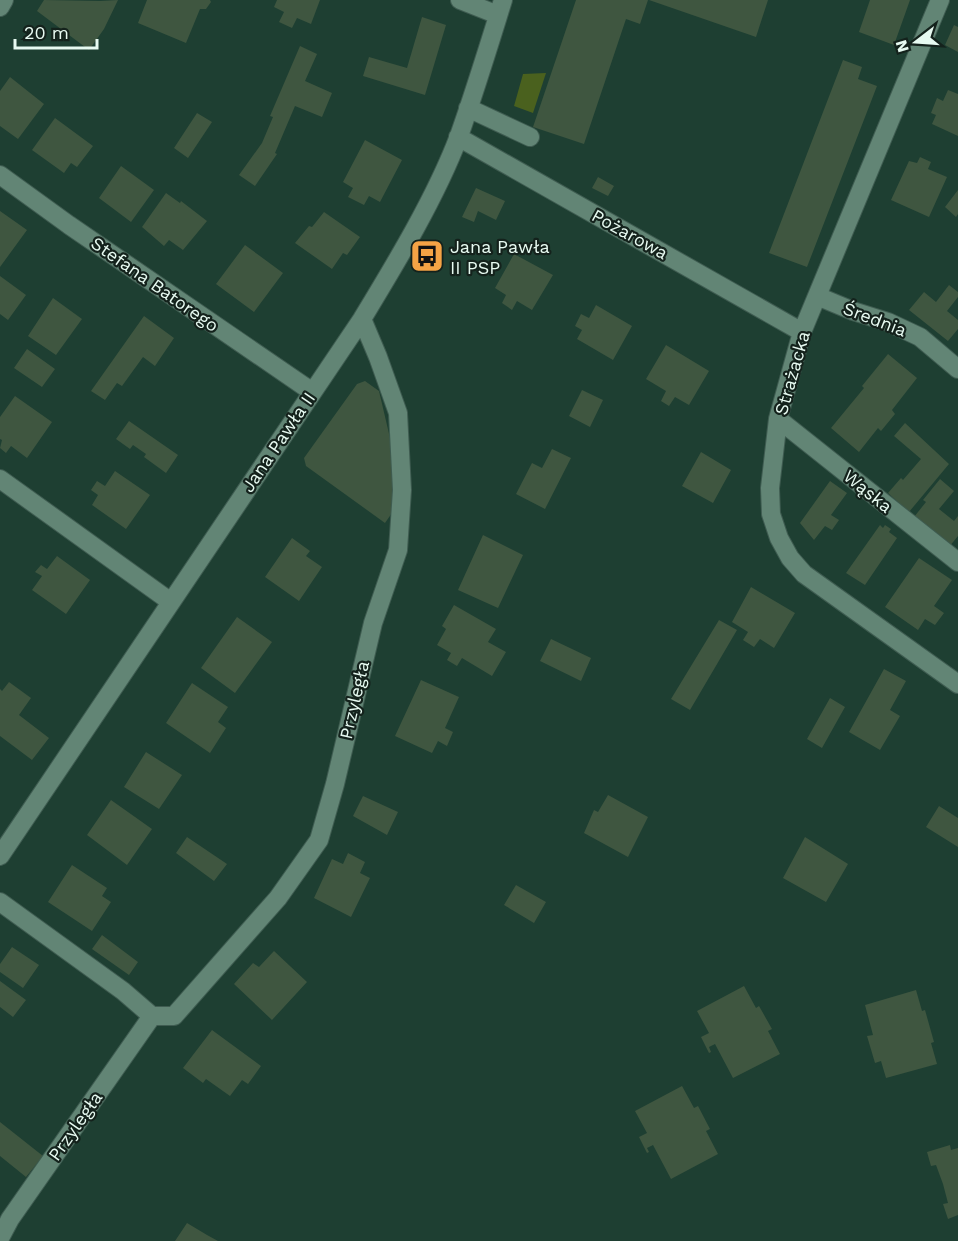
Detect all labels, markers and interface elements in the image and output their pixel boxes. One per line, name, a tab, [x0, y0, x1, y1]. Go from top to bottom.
scale bar	[15, 12, 98, 50]
north arrow	[886, 12, 946, 72]
text: 20 m	[24, 22, 69, 43]
text: N	[891, 38, 913, 55]
street label: Pożarowa	[588, 204, 672, 264]
street label: Stefana Batorego	[87, 232, 223, 336]
place label: Jana Pawła II PSP	[450, 236, 550, 278]
bus stop icon: Jana Pawła II PSP	[409, 238, 445, 274]
street label: Średnia	[840, 297, 910, 341]
street label: Strażacka	[770, 329, 814, 417]
street label: Jana Pawła II	[237, 388, 319, 496]
street label: Wąska	[839, 465, 897, 517]
street label: Przyległa	[335, 659, 373, 741]
street label: Przyległa	[44, 1087, 106, 1165]

